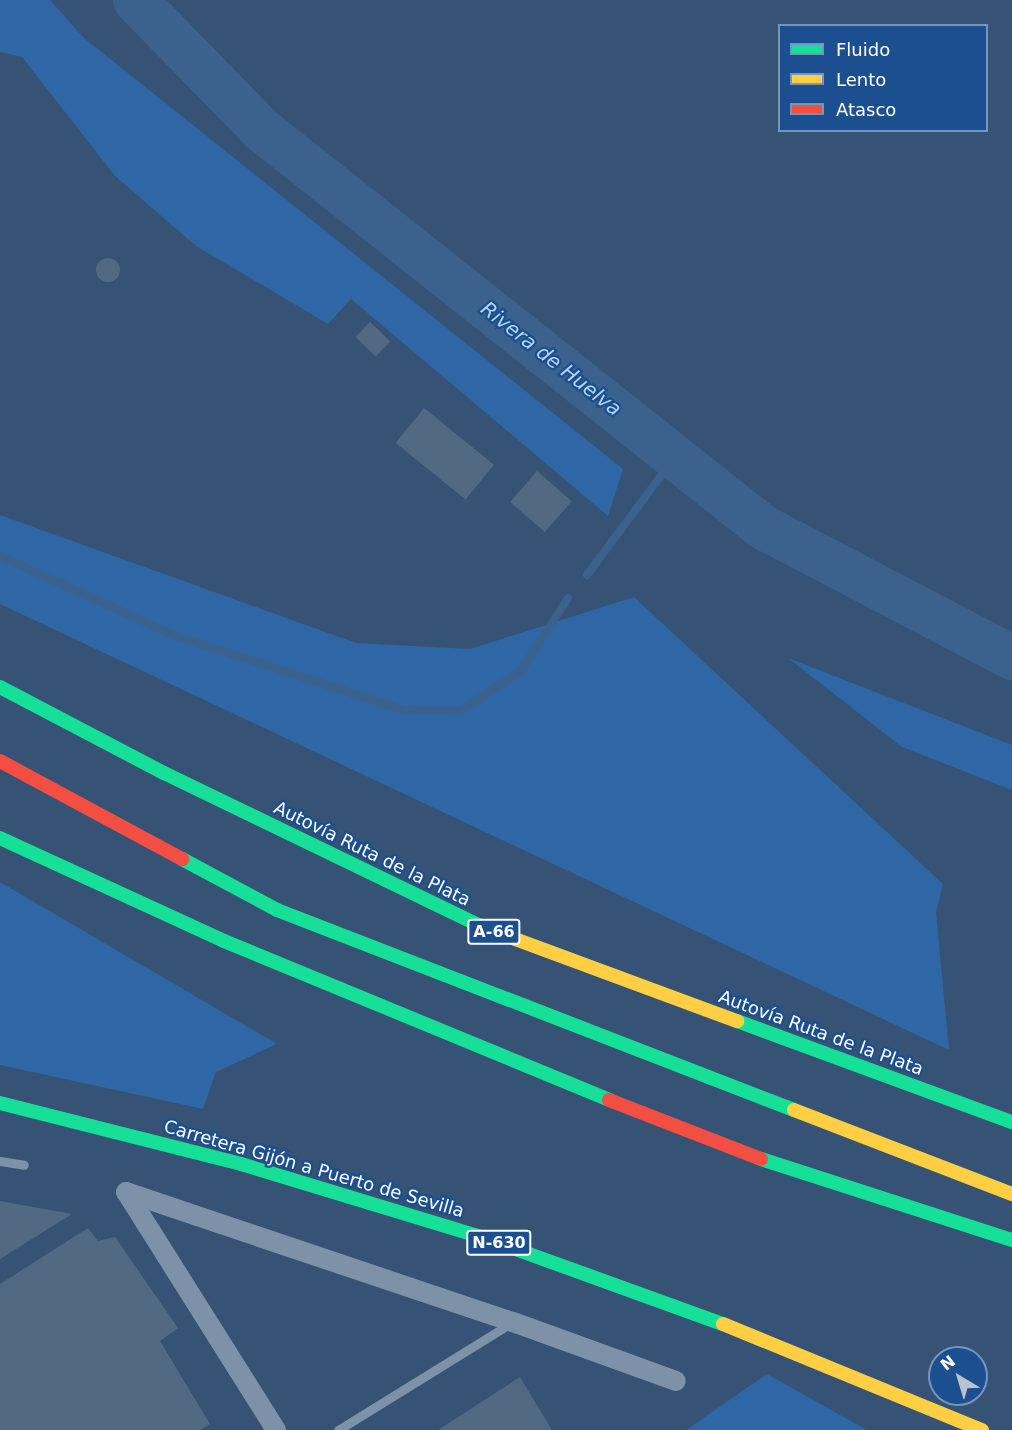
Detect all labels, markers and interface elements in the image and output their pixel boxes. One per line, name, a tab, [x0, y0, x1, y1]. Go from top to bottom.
legend	[778, 24, 988, 132]
text: Fluido	[836, 39, 890, 60]
text: Lento	[836, 69, 886, 90]
text: Atasco	[836, 99, 896, 120]
water label: Rivera de Huelva	[476, 297, 626, 421]
street label: Autovía Ruta de la Plata	[270, 797, 474, 911]
road number: A-66	[467, 919, 521, 945]
street label: Autovía Ruta de la Plata	[716, 986, 926, 1080]
street label: Carretera Gijón a Puerto de Sevilla	[161, 1116, 467, 1222]
road number: N-630	[466, 1230, 532, 1256]
north arrow	[928, 1346, 988, 1406]
text: N	[937, 1351, 959, 1375]

